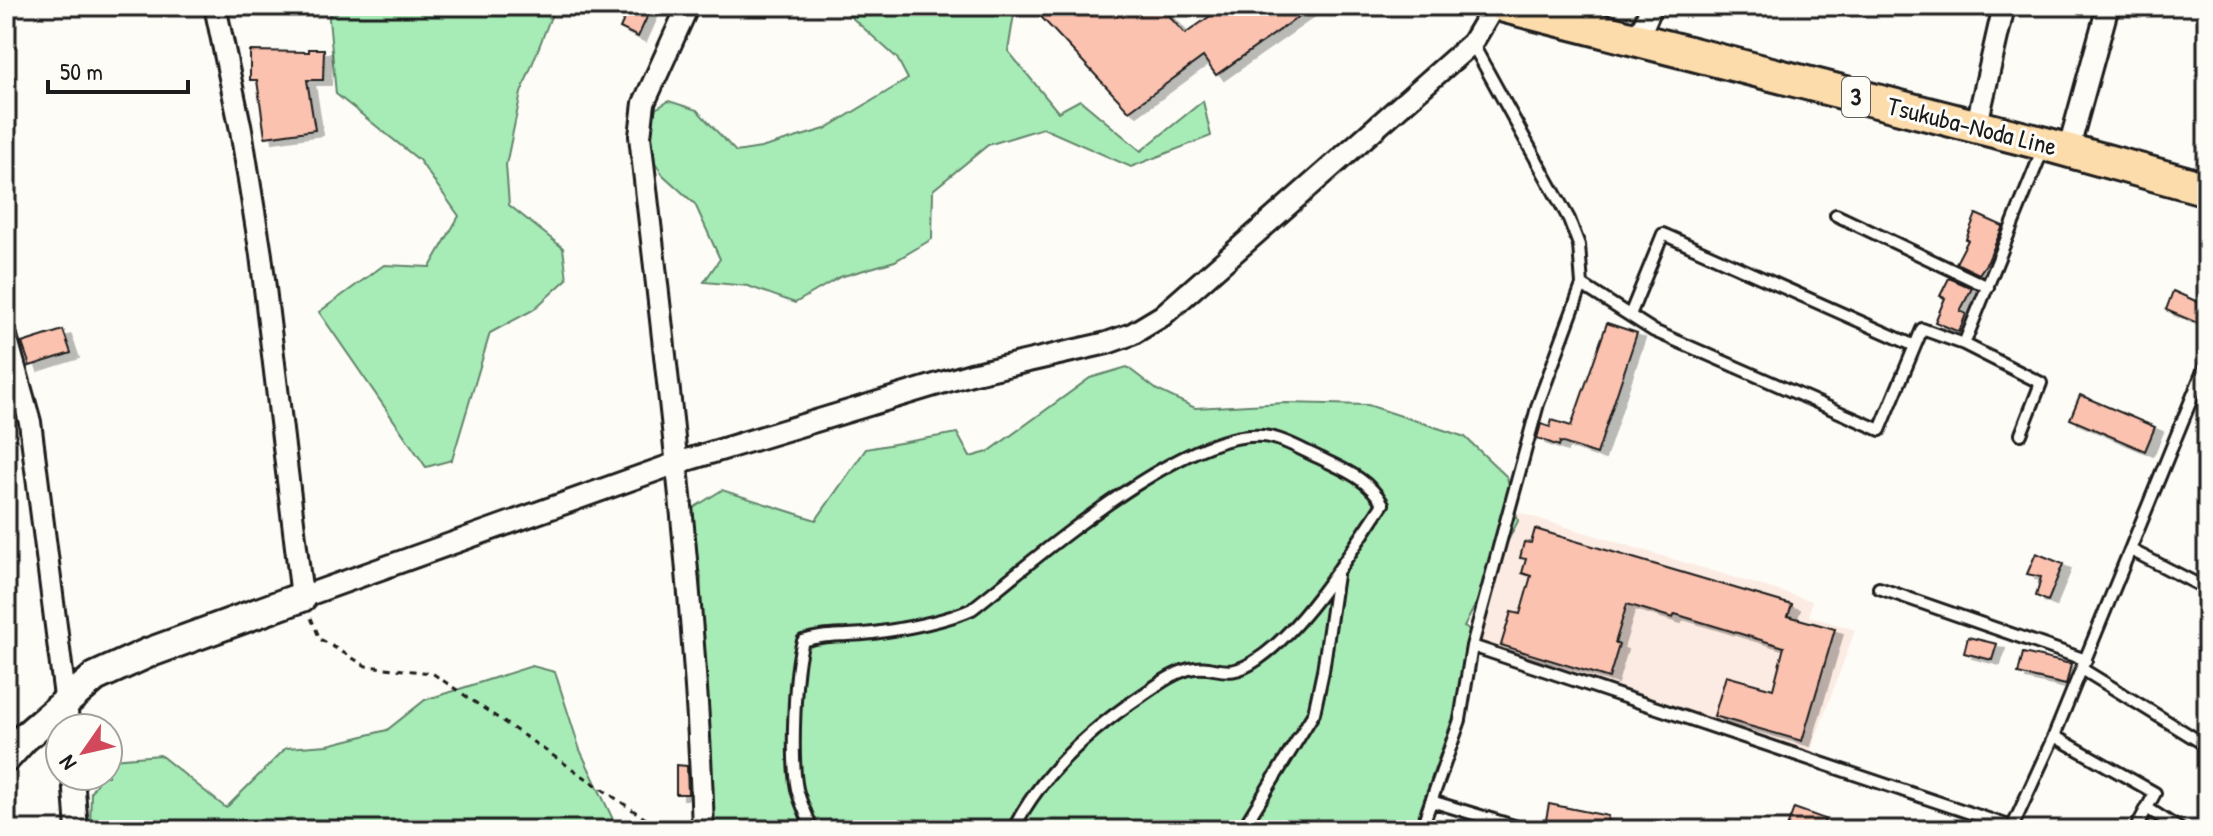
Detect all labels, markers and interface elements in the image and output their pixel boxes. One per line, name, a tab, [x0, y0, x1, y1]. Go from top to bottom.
scale bar	[48, 44, 188, 94]
text: 50 m	[60, 55, 103, 87]
road number: 3	[1842, 77, 1870, 117]
street label: Tsukuba-Noda Line	[1884, 88, 2060, 163]
north arrow	[44, 712, 124, 792]
text: N	[52, 750, 83, 776]

